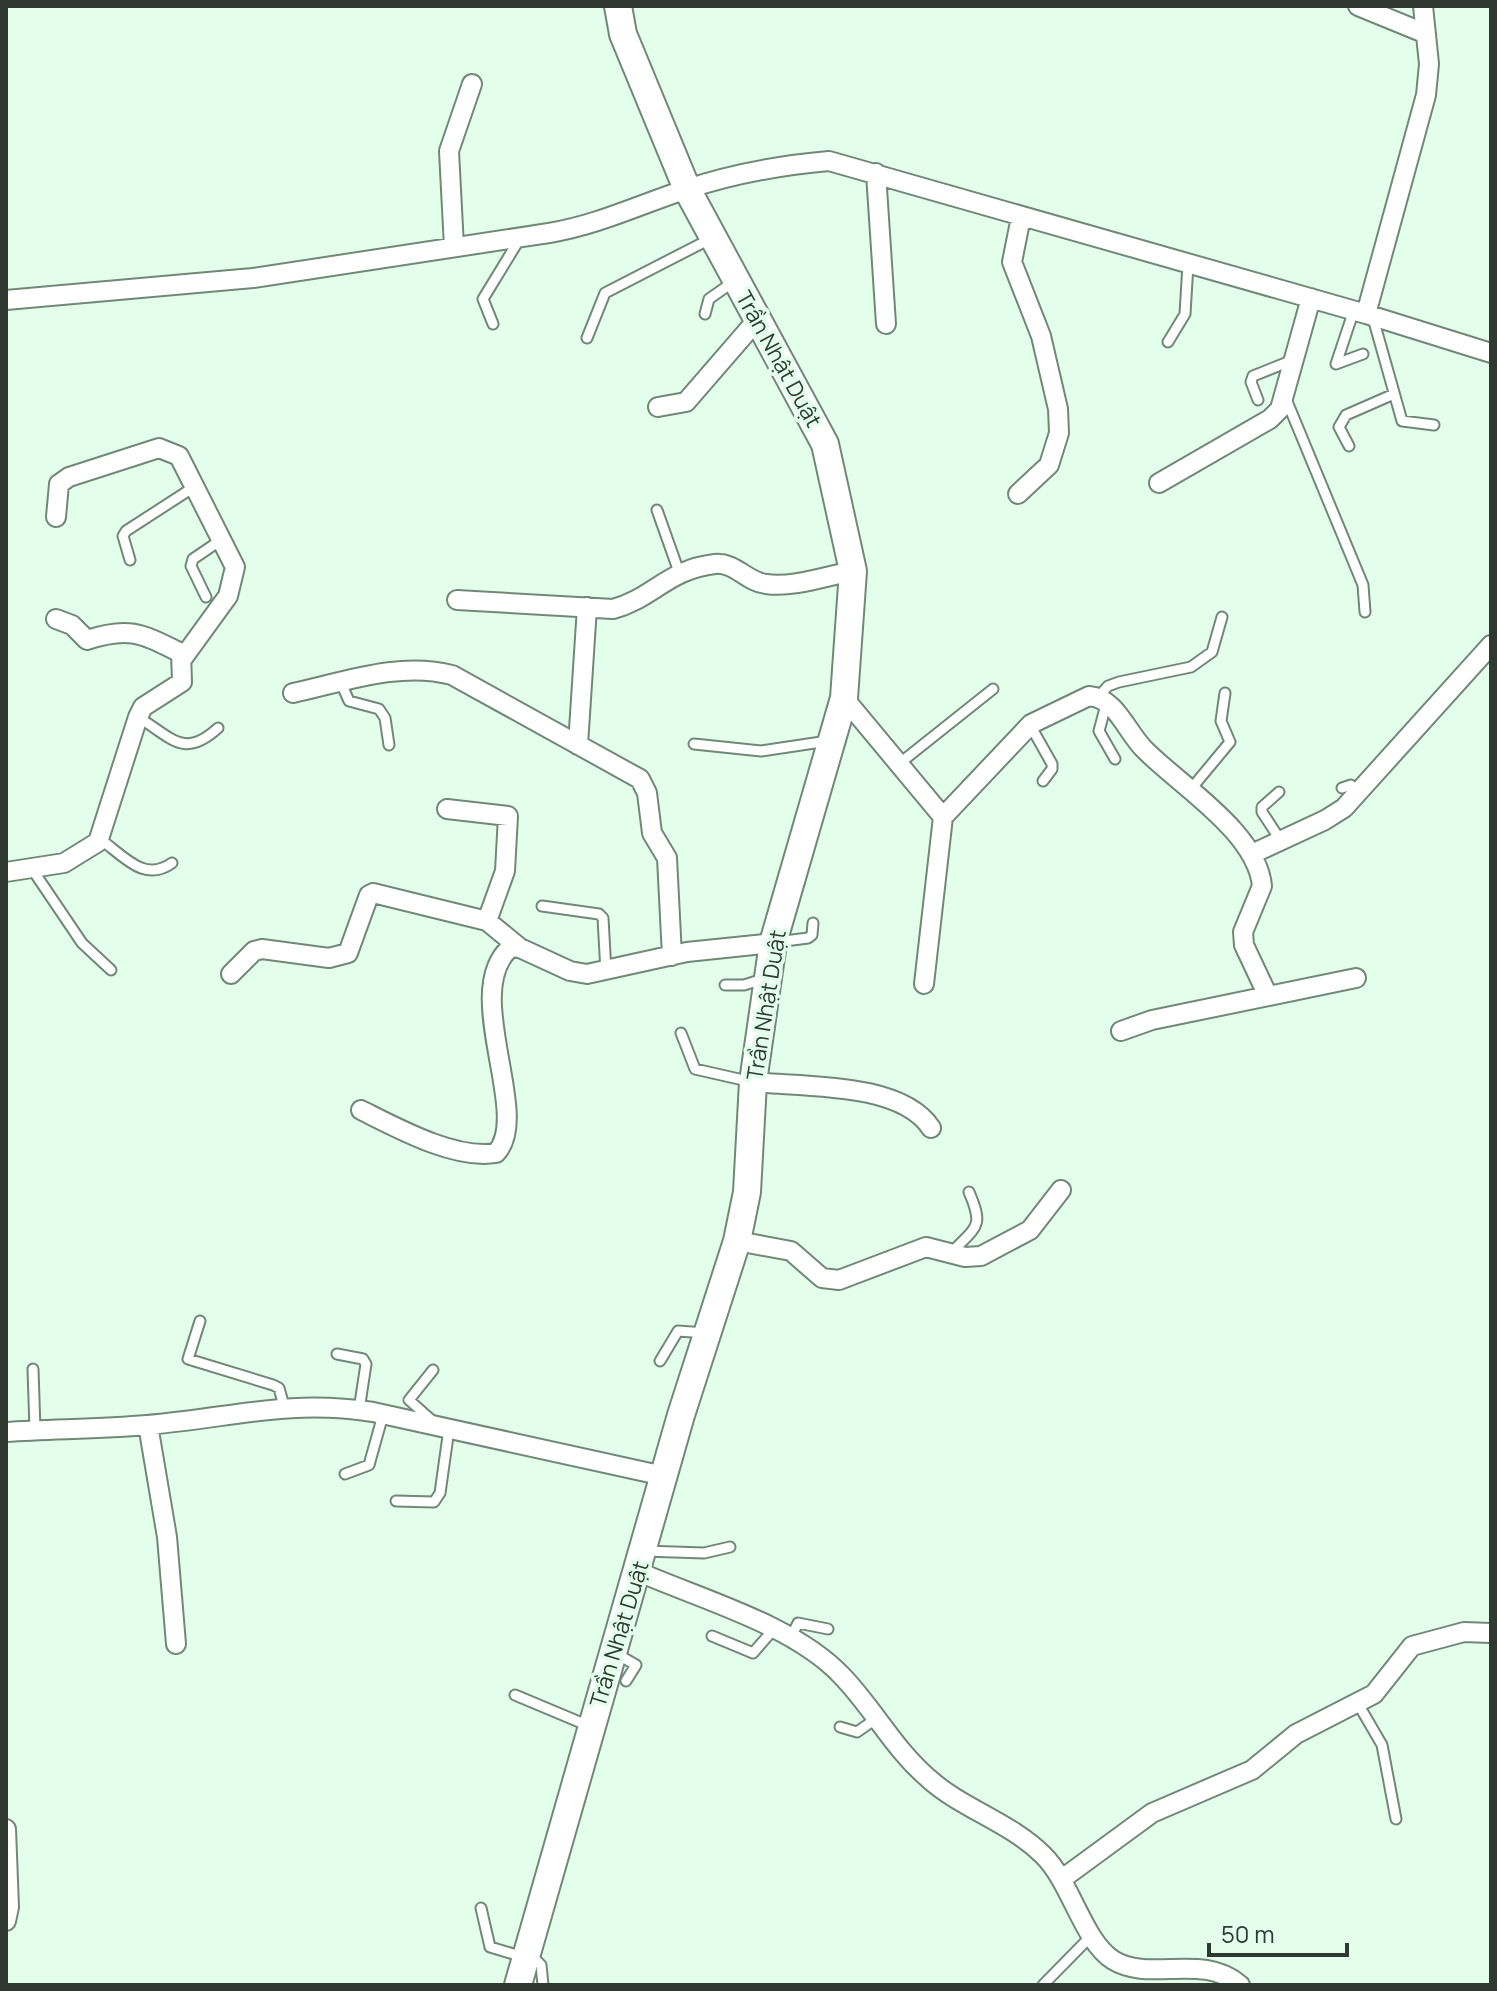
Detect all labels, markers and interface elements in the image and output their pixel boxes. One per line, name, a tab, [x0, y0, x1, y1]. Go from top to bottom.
street label: Trần Nhật Duật	[729, 285, 829, 433]
street label: Trần Nhật Duật	[739, 928, 793, 1082]
street label: Trần Nhật Duật	[582, 1557, 656, 1711]
scale bar	[1209, 1907, 1347, 1957]
text: 50 m	[1221, 1917, 1275, 1950]

